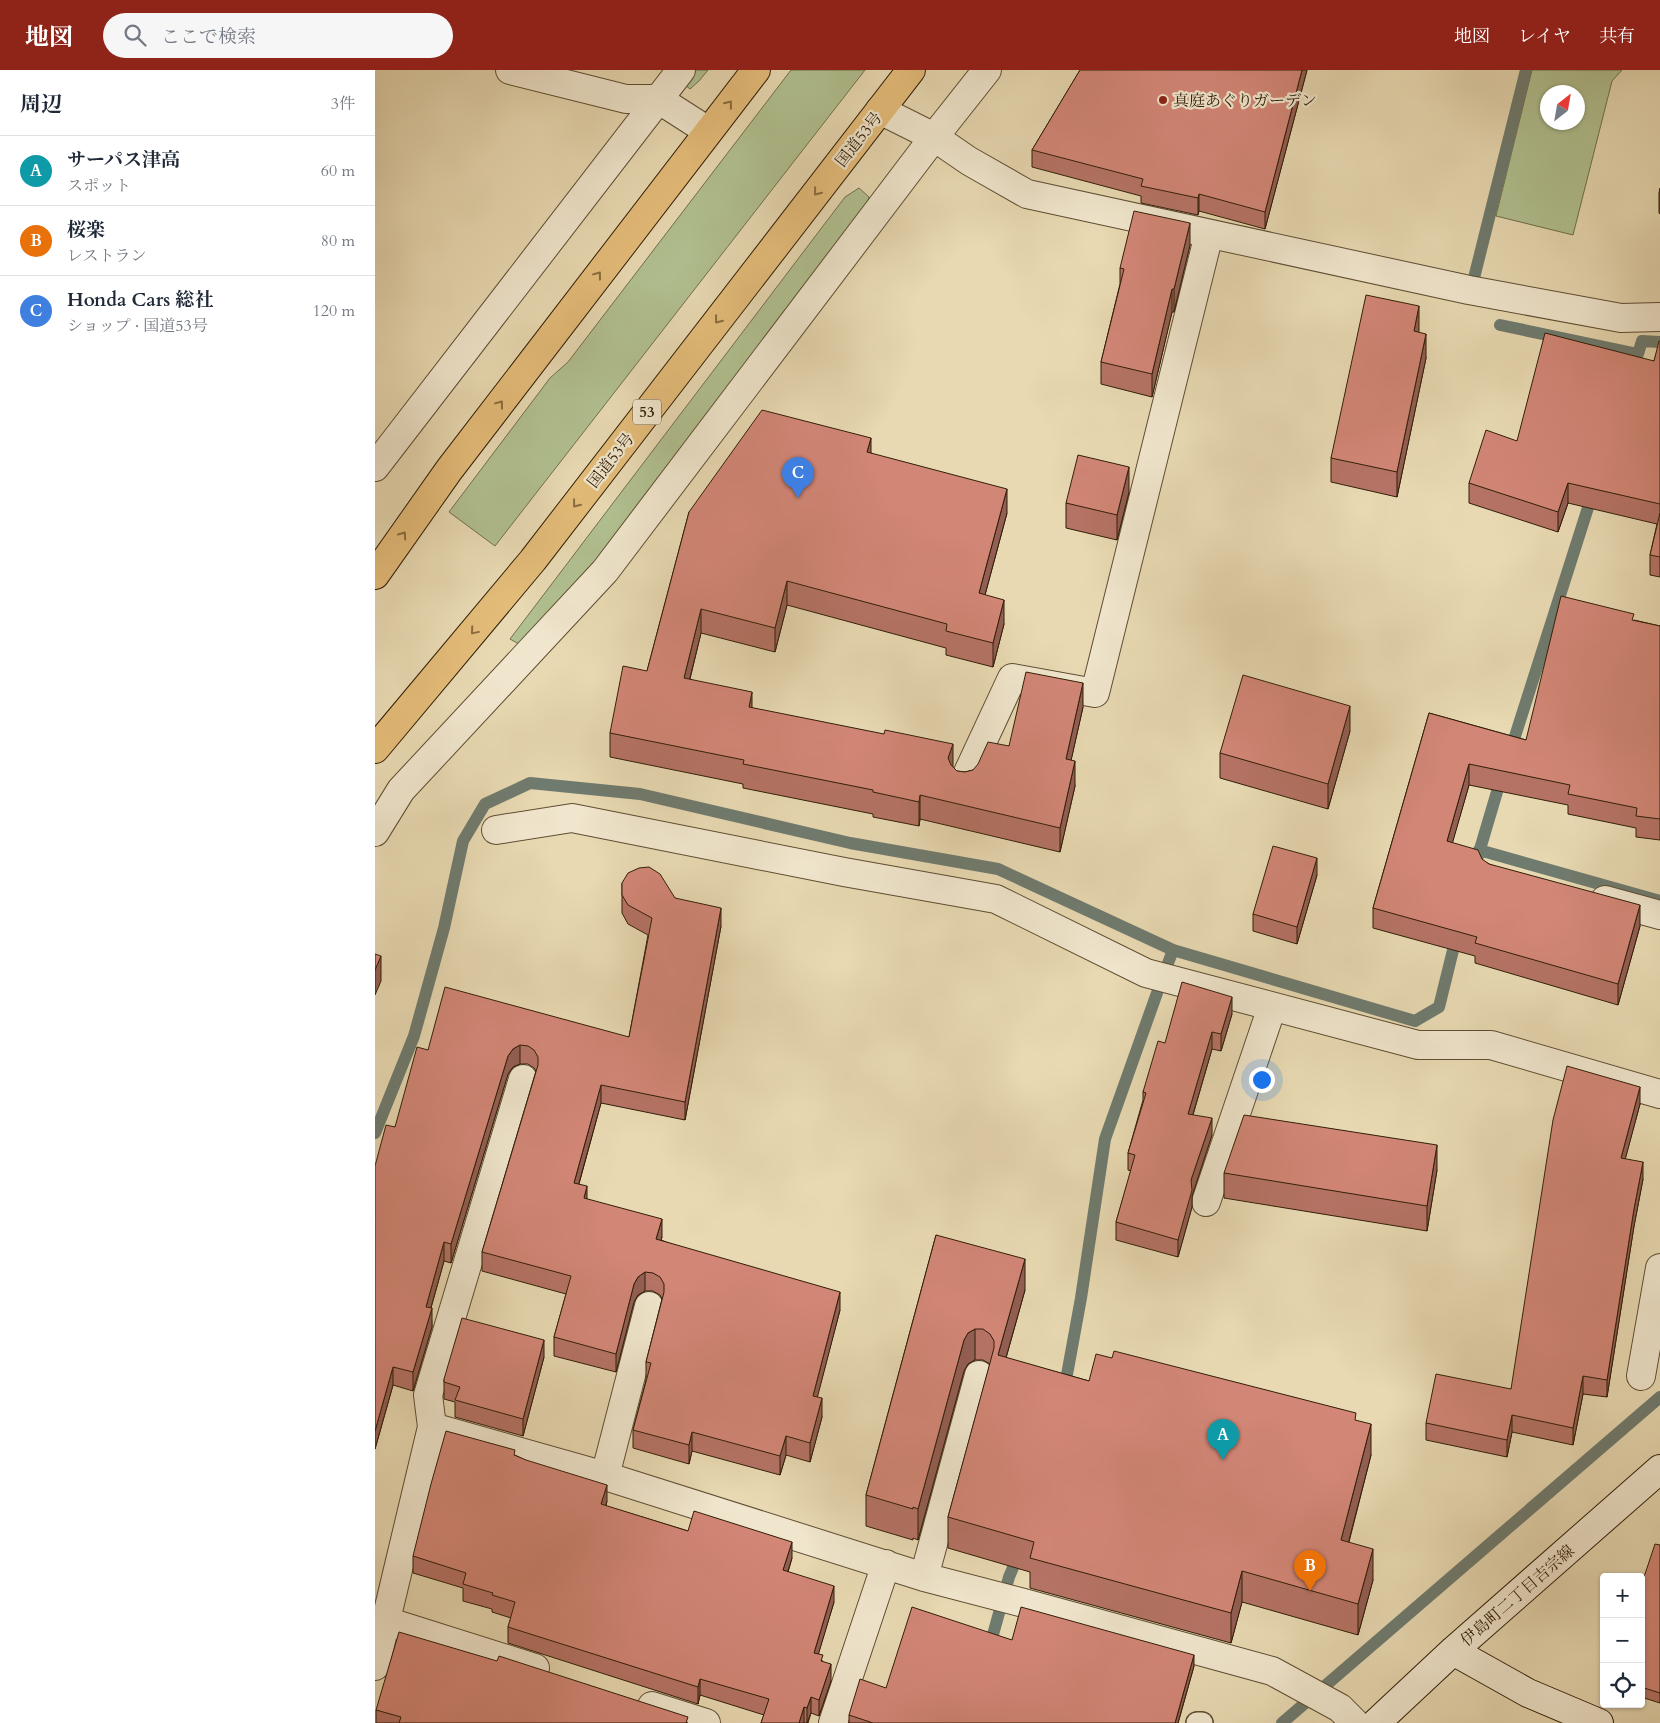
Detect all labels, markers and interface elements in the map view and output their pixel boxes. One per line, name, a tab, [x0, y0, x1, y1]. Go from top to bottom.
search box	[103, 13, 453, 58]
text: 地図	[25, 21, 73, 54]
icon: search	[121, 21, 149, 49]
text: ここで検索	[161, 24, 256, 50]
text: 地図	[1454, 24, 1490, 49]
text: レイヤ	[1518, 24, 1571, 49]
text: 共有	[1599, 24, 1635, 49]
north arrow	[1540, 85, 1585, 130]
text: 周辺	[20, 90, 62, 119]
place label: 真庭あぐりガーデン	[1173, 90, 1317, 112]
text: 3件	[331, 93, 355, 115]
marker: 真庭あぐりガーデン	[1157, 94, 1169, 106]
one-way arrow	[723, 100, 732, 110]
street label: 国道53号	[830, 107, 887, 172]
text: サーパス津高	[67, 147, 180, 173]
text: A	[30, 160, 42, 182]
text: 60 m	[321, 160, 355, 182]
text: スポット	[67, 175, 131, 197]
one-way arrow	[815, 186, 823, 195]
text: 桜楽	[67, 217, 105, 243]
text: B	[30, 230, 42, 252]
text: 80 m	[321, 230, 355, 252]
text: レストラン	[67, 245, 147, 267]
one-way arrow	[593, 272, 601, 281]
text: Honda Cars 総社	[67, 287, 213, 313]
text: C	[30, 300, 42, 322]
text: 120 m	[313, 300, 355, 322]
one-way arrow	[715, 314, 723, 323]
text: ショップ · 国道53号	[67, 315, 208, 337]
road number: 53	[633, 400, 661, 424]
one-way arrow	[494, 401, 502, 410]
street label: 国道53号	[582, 428, 639, 493]
pin: C	[782, 457, 814, 498]
one-way arrow	[573, 498, 581, 507]
one-way arrow	[397, 531, 406, 541]
one-way arrow	[470, 625, 479, 634]
your location	[1249, 1067, 1275, 1093]
pin: A	[1207, 1419, 1239, 1460]
street label: 伊島町二丁目吉宗線	[1456, 1540, 1579, 1651]
pin: B	[1294, 1550, 1326, 1591]
map controls	[1600, 1573, 1645, 1708]
button: +	[1600, 1573, 1645, 1618]
button: −	[1600, 1618, 1645, 1663]
button: locate	[1600, 1663, 1645, 1708]

